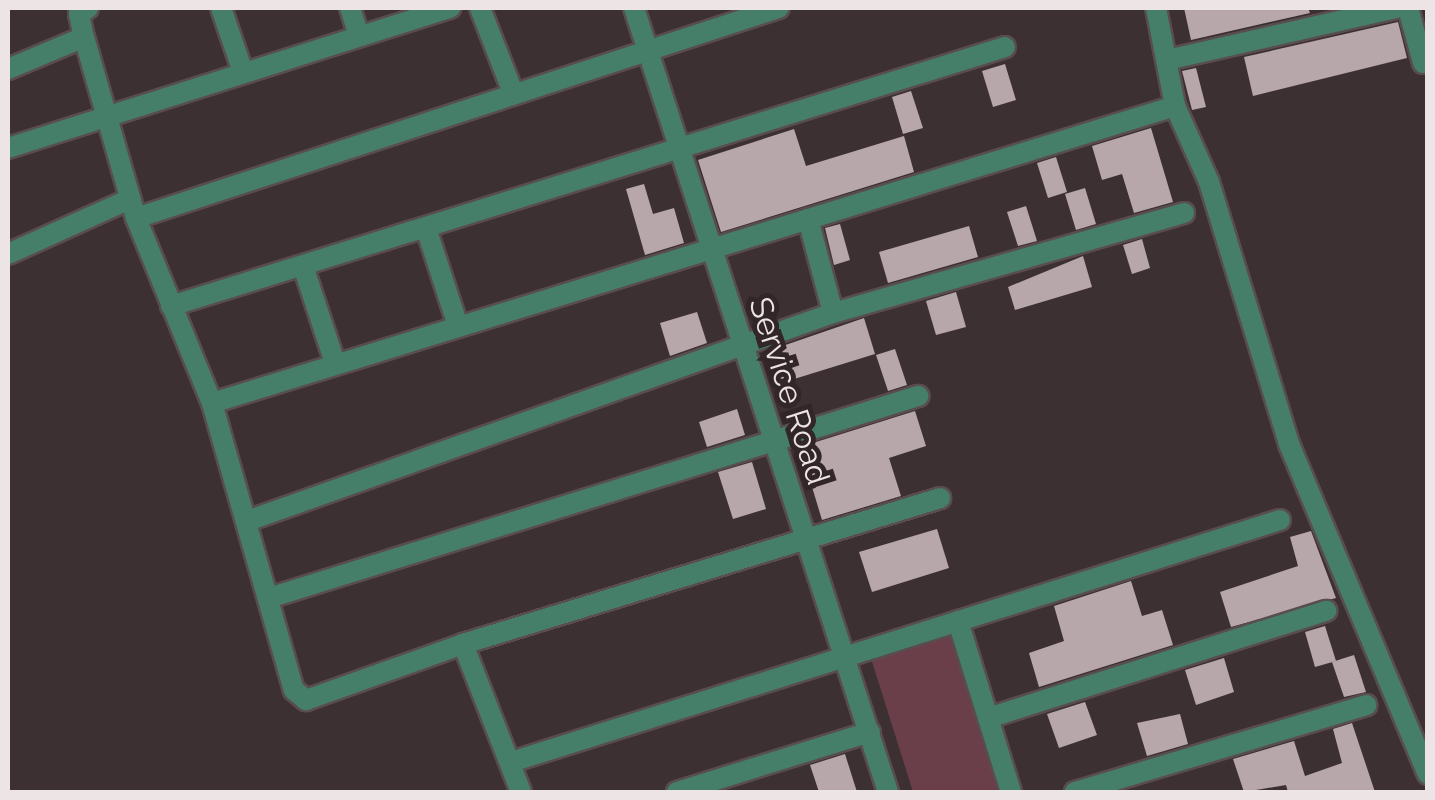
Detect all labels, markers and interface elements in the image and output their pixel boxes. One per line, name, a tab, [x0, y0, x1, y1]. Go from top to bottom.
street label: Service Road	[741, 293, 837, 489]

